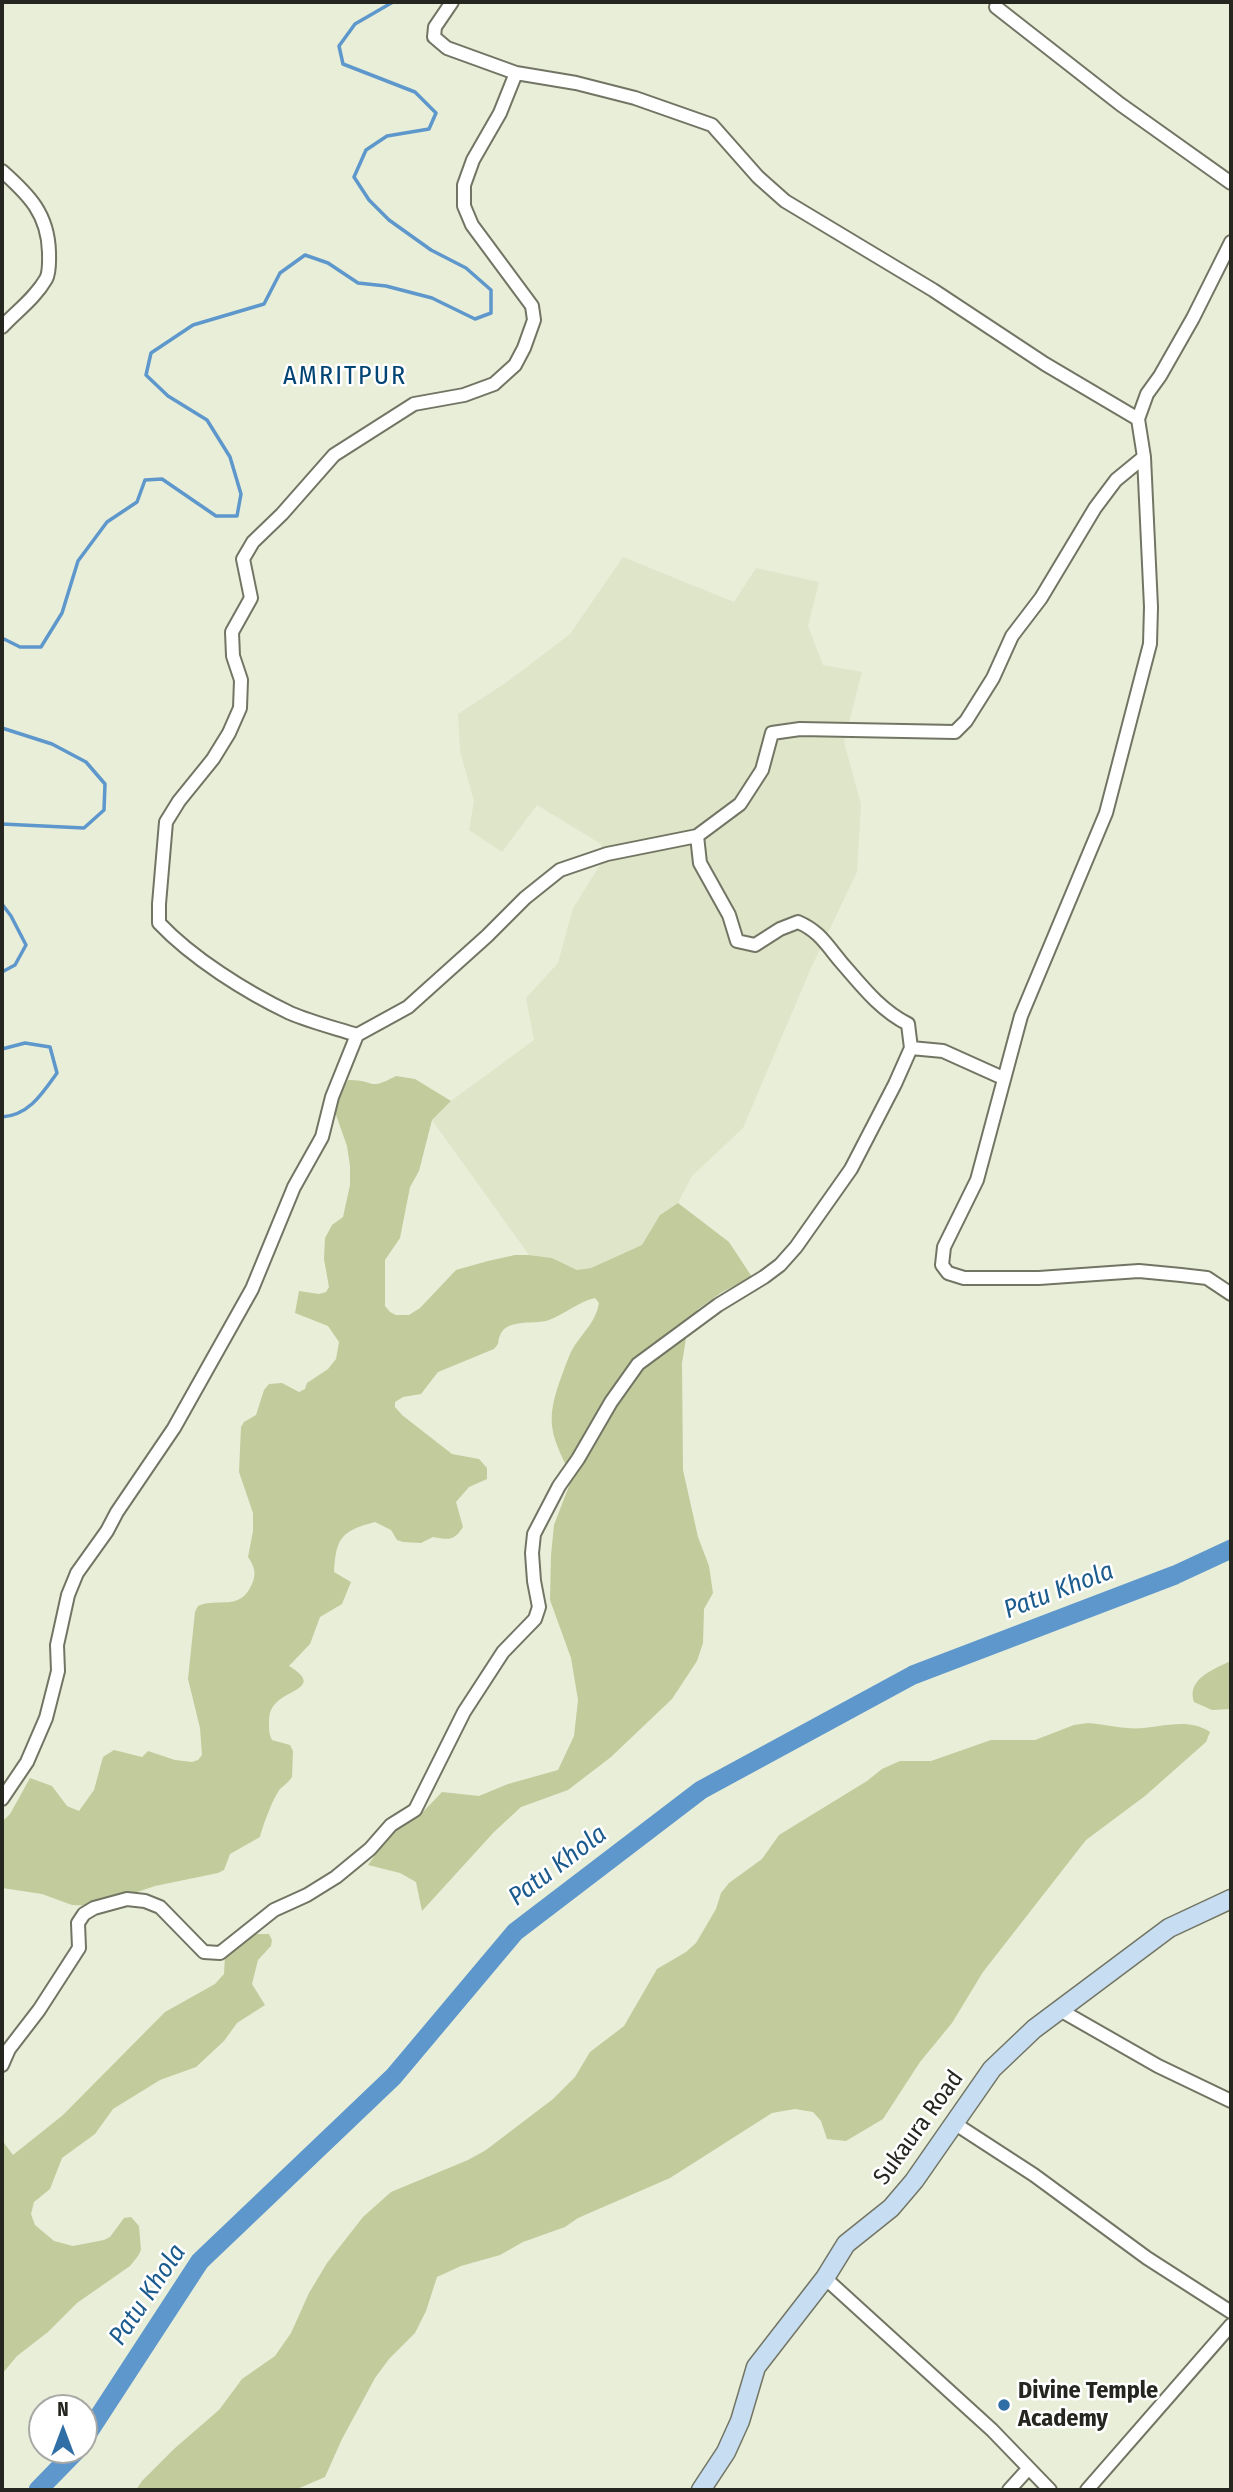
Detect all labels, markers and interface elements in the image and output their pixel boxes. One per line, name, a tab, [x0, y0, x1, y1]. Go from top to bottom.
district label: AMRITPUR	[284, 361, 406, 393]
water label: Patu Khola	[1000, 1556, 1118, 1626]
water label: Patu Khola	[503, 1819, 613, 1913]
street label: Sukaura Road	[868, 2065, 970, 2191]
water label: Patu Khola	[103, 2239, 193, 2351]
place label: Divine Temple Academy	[1018, 2377, 1158, 2433]
north arrow	[28, 2394, 98, 2464]
marker: Divine Temple Academy	[996, 2397, 1012, 2413]
text: N	[57, 2398, 69, 2421]

